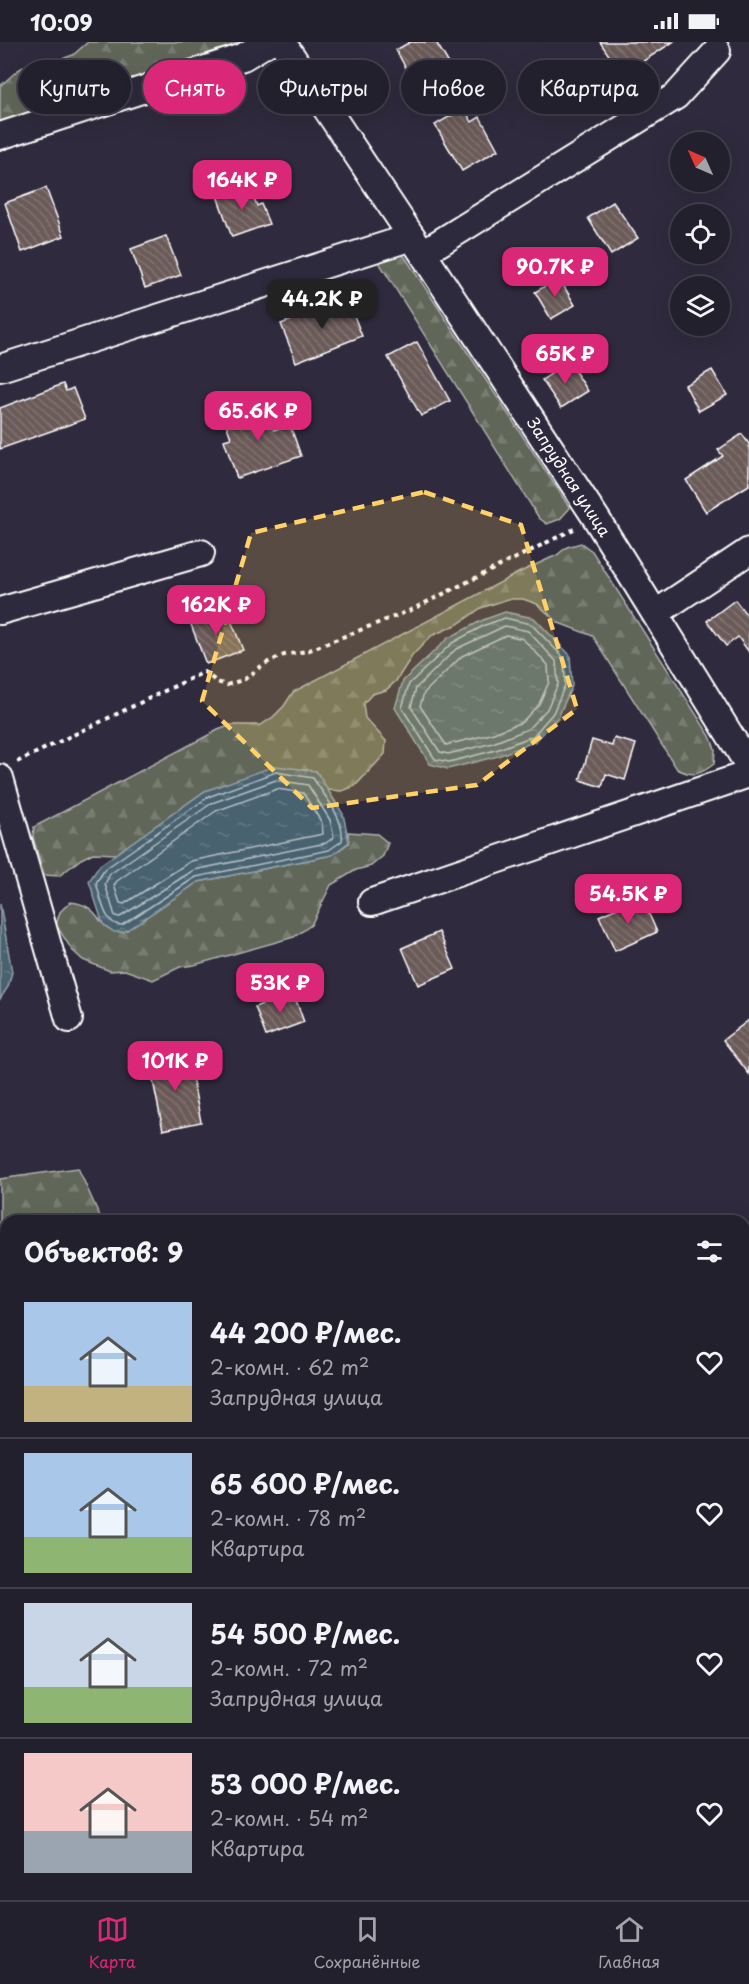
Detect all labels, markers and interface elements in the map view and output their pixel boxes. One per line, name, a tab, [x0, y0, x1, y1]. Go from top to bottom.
text: 10:09	[30, 5, 93, 38]
chip: Купить	[18, 60, 131, 114]
chip: Снять	[143, 60, 246, 114]
chip: Фильтры	[258, 60, 389, 114]
chip: Новое	[401, 60, 506, 114]
chip: Квартира	[518, 60, 659, 114]
north arrow	[670, 132, 730, 192]
map controls	[670, 132, 730, 336]
pin: 164K ₽	[193, 160, 291, 211]
text: 164K ₽	[207, 164, 277, 194]
button: locate	[670, 204, 730, 264]
pin: 90.7K ₽	[500, 247, 610, 298]
text: 90.7K ₽	[516, 251, 594, 281]
button: layers	[670, 276, 730, 336]
pin: 44.2K ₽	[267, 279, 377, 330]
text: 44.2K ₽	[281, 283, 363, 313]
pin: 65K ₽	[523, 334, 607, 385]
text: 65K ₽	[535, 338, 595, 368]
pin: 65.6K ₽	[203, 391, 313, 442]
text: 65.6K ₽	[218, 395, 298, 425]
street label: Запрудная улица	[522, 412, 618, 541]
pin: 162K ₽	[167, 585, 265, 636]
text: 162K ₽	[181, 589, 251, 619]
pin: 54.5K ₽	[573, 874, 683, 925]
text: 54.5K ₽	[589, 878, 667, 908]
pin: 53K ₽	[238, 963, 322, 1014]
text: 53K ₽	[250, 967, 310, 997]
pin: 101K ₽	[126, 1041, 224, 1092]
text: 101K ₽	[142, 1045, 208, 1075]
text: Объектов: 9	[24, 1232, 183, 1271]
icon: filters	[693, 1235, 726, 1268]
text: 44 200 ₽/мес.	[210, 1313, 401, 1352]
icon: home	[72, 1326, 144, 1398]
icon: heart	[693, 1346, 726, 1379]
text: 2-комн. · 62 m²	[210, 1352, 369, 1382]
text: Запрудная улица	[210, 1382, 383, 1412]
text: 65 600 ₽/мес.	[210, 1464, 400, 1503]
icon: home	[72, 1477, 144, 1549]
icon: heart	[693, 1497, 726, 1530]
text: 2-комн. · 78 m²	[210, 1503, 366, 1533]
text: Квартира	[210, 1533, 304, 1563]
text: 54 500 ₽/мес.	[210, 1614, 400, 1653]
icon: home	[72, 1627, 144, 1699]
icon: heart	[693, 1647, 726, 1680]
text: 2-комн. · 72 m²	[210, 1653, 368, 1683]
text: Запрудная улица	[210, 1683, 383, 1713]
text: 53 000 ₽/мес.	[210, 1764, 400, 1803]
icon: home	[72, 1777, 144, 1849]
icon: heart	[693, 1797, 726, 1830]
text: 2-комн. · 54 m²	[210, 1803, 368, 1833]
text: Квартира	[210, 1833, 304, 1863]
tab: Карта	[89, 1913, 136, 1973]
tab: Сохранённые	[314, 1913, 421, 1973]
tab: Главная	[598, 1913, 660, 1973]

